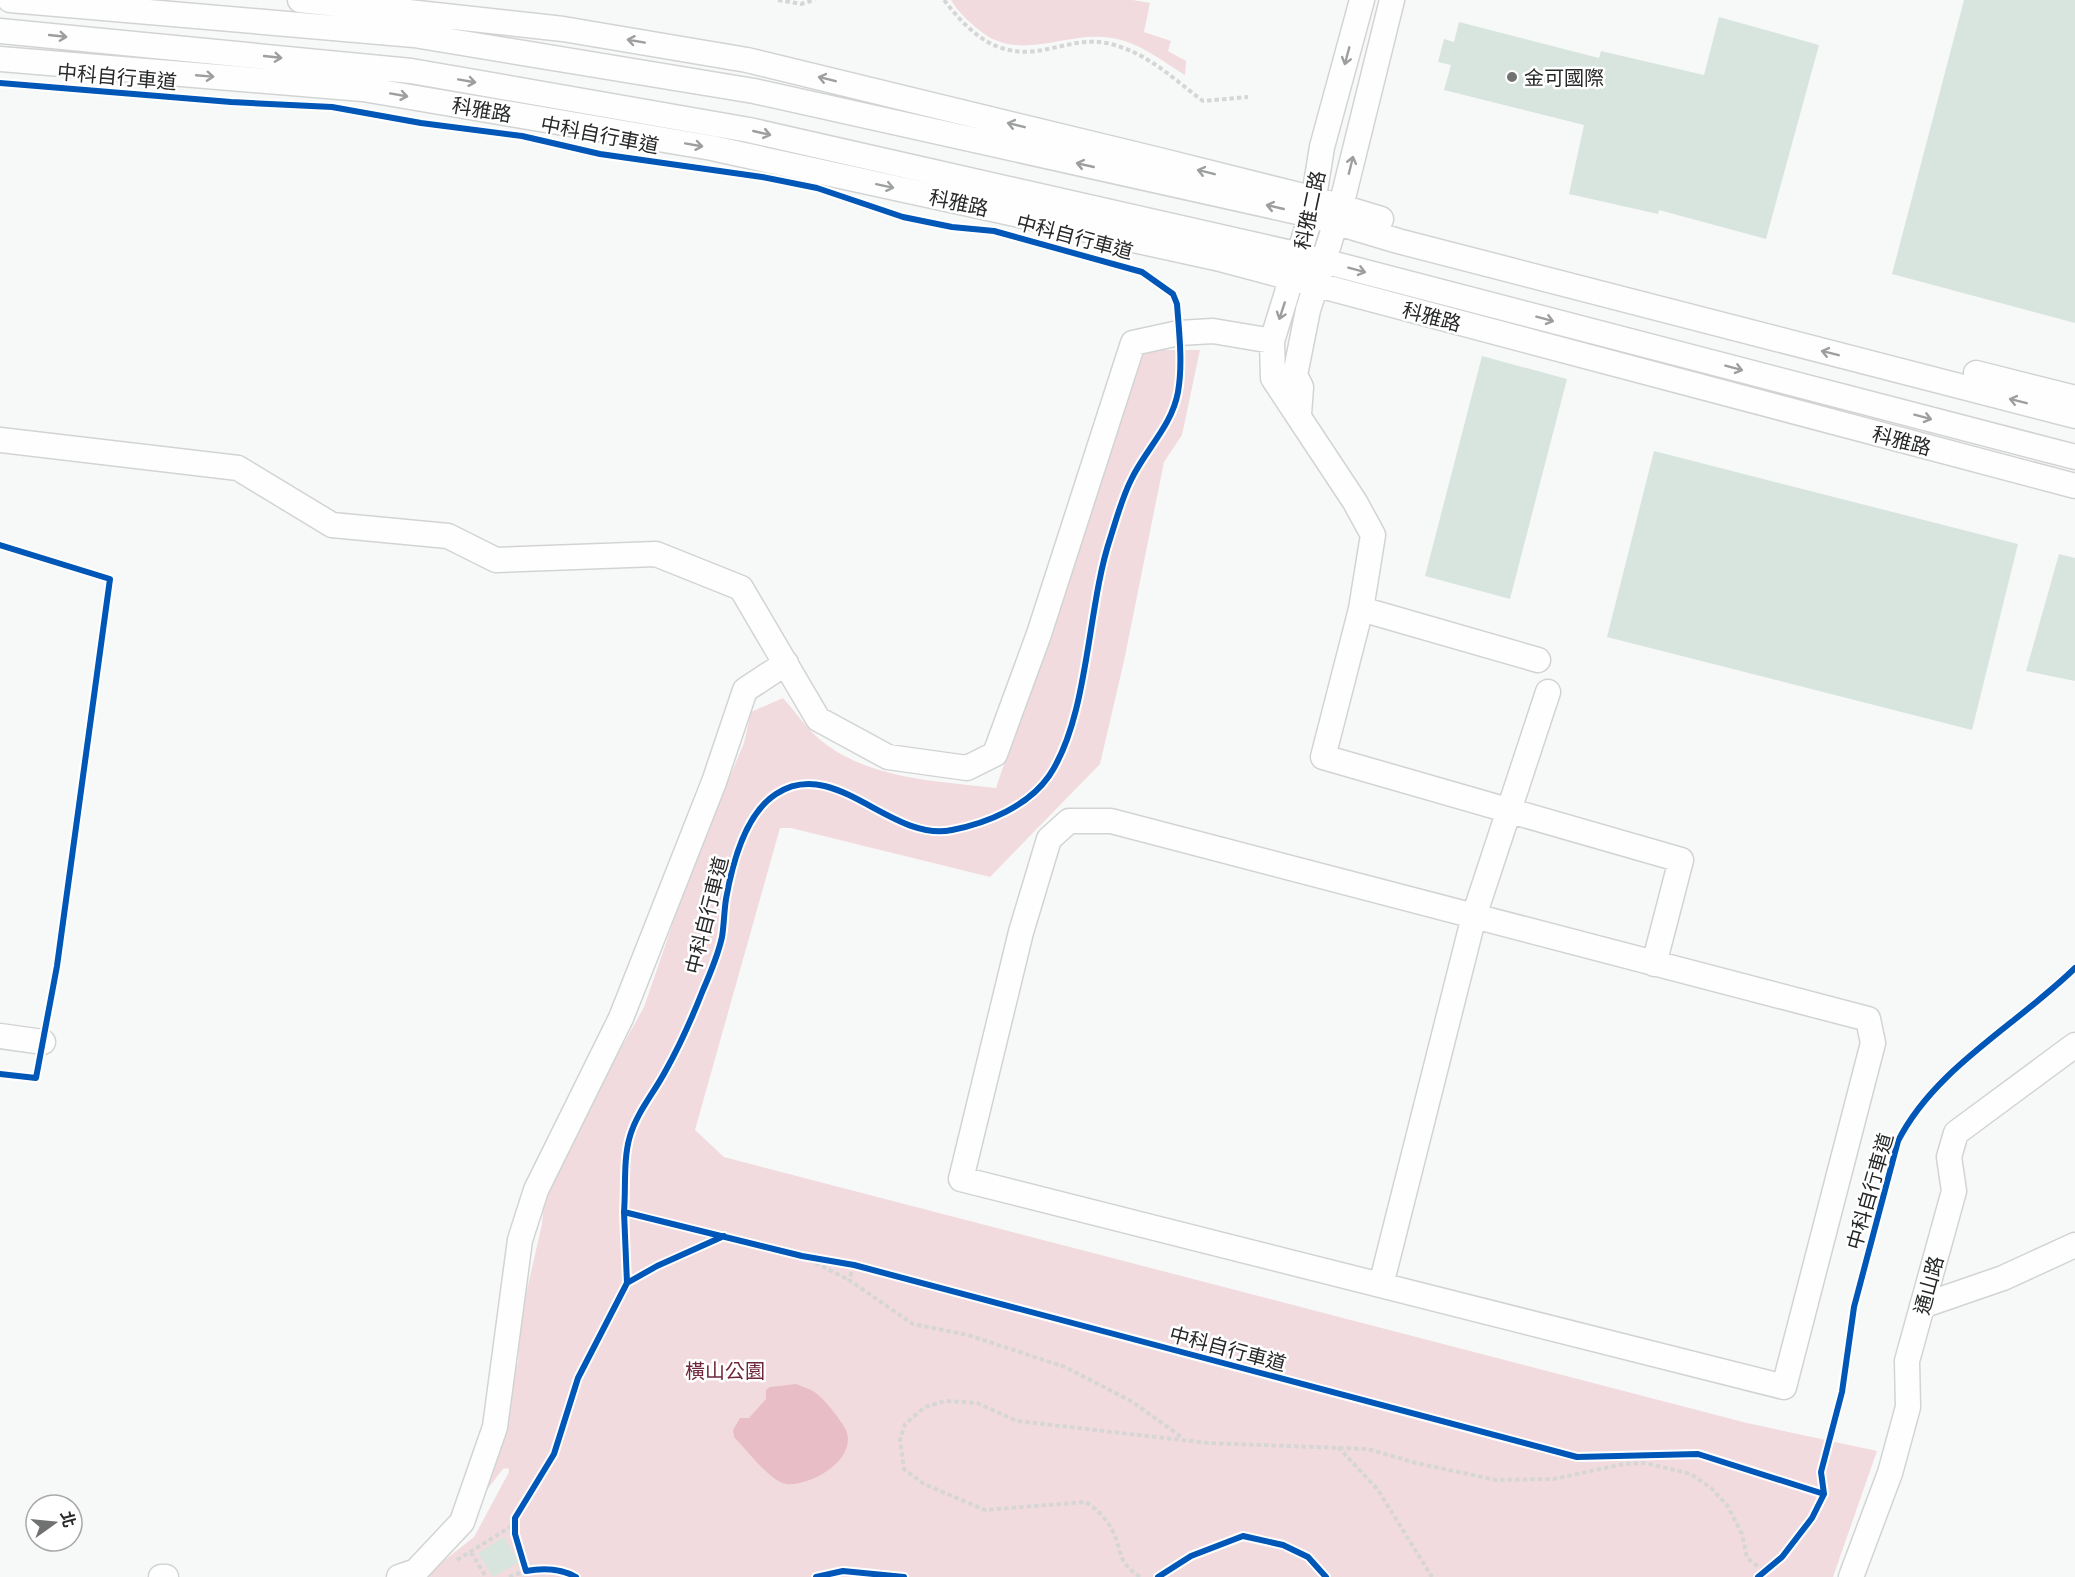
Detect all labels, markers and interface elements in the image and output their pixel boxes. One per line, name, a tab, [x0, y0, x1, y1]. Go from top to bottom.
one-way arrow	[48, 31, 68, 42]
one-way arrow	[626, 35, 646, 46]
one-way arrow	[1341, 47, 1352, 66]
one-way arrow	[263, 52, 283, 63]
street label: 中科自行車道	[56, 59, 178, 93]
place label: 金可國際	[1524, 65, 1604, 89]
marker: 金可國際	[1505, 70, 1519, 84]
one-way arrow	[194, 71, 214, 82]
one-way arrow	[818, 73, 837, 85]
one-way arrow	[456, 76, 476, 87]
one-way arrow	[388, 90, 408, 101]
street label: 科雅路	[450, 92, 514, 126]
street label: 中科自行車道	[539, 111, 661, 157]
one-way arrow	[1007, 119, 1026, 131]
one-way arrow	[752, 128, 771, 140]
one-way arrow	[684, 140, 704, 151]
one-way arrow	[1346, 156, 1358, 175]
one-way arrow	[1076, 159, 1095, 170]
one-way arrow	[1197, 165, 1216, 177]
street label: 科雅二路	[1289, 168, 1329, 252]
one-way arrow	[875, 181, 894, 192]
street label: 科雅路	[927, 184, 991, 220]
one-way arrow	[1266, 201, 1285, 213]
street label: 中科自行車道	[1014, 209, 1136, 263]
one-way arrow	[1347, 265, 1366, 277]
street label: 科雅路	[1400, 297, 1464, 335]
one-way arrow	[1276, 301, 1287, 320]
one-way arrow	[1536, 314, 1555, 326]
one-way arrow	[1820, 346, 1839, 358]
one-way arrow	[1724, 363, 1743, 375]
one-way arrow	[2009, 395, 2028, 407]
one-way arrow	[1913, 412, 1932, 424]
street label: 科雅路	[1870, 421, 1934, 459]
street label: 中科自行車道	[680, 854, 732, 976]
street label: 中科自行車道	[1841, 1130, 1897, 1252]
street label: 通山路	[1909, 1253, 1947, 1317]
street label: 中科自行車道	[1167, 1321, 1289, 1375]
park label: 橫山公園	[685, 1358, 765, 1382]
north arrow	[24, 1493, 84, 1553]
text: 北	[58, 1509, 80, 1529]

